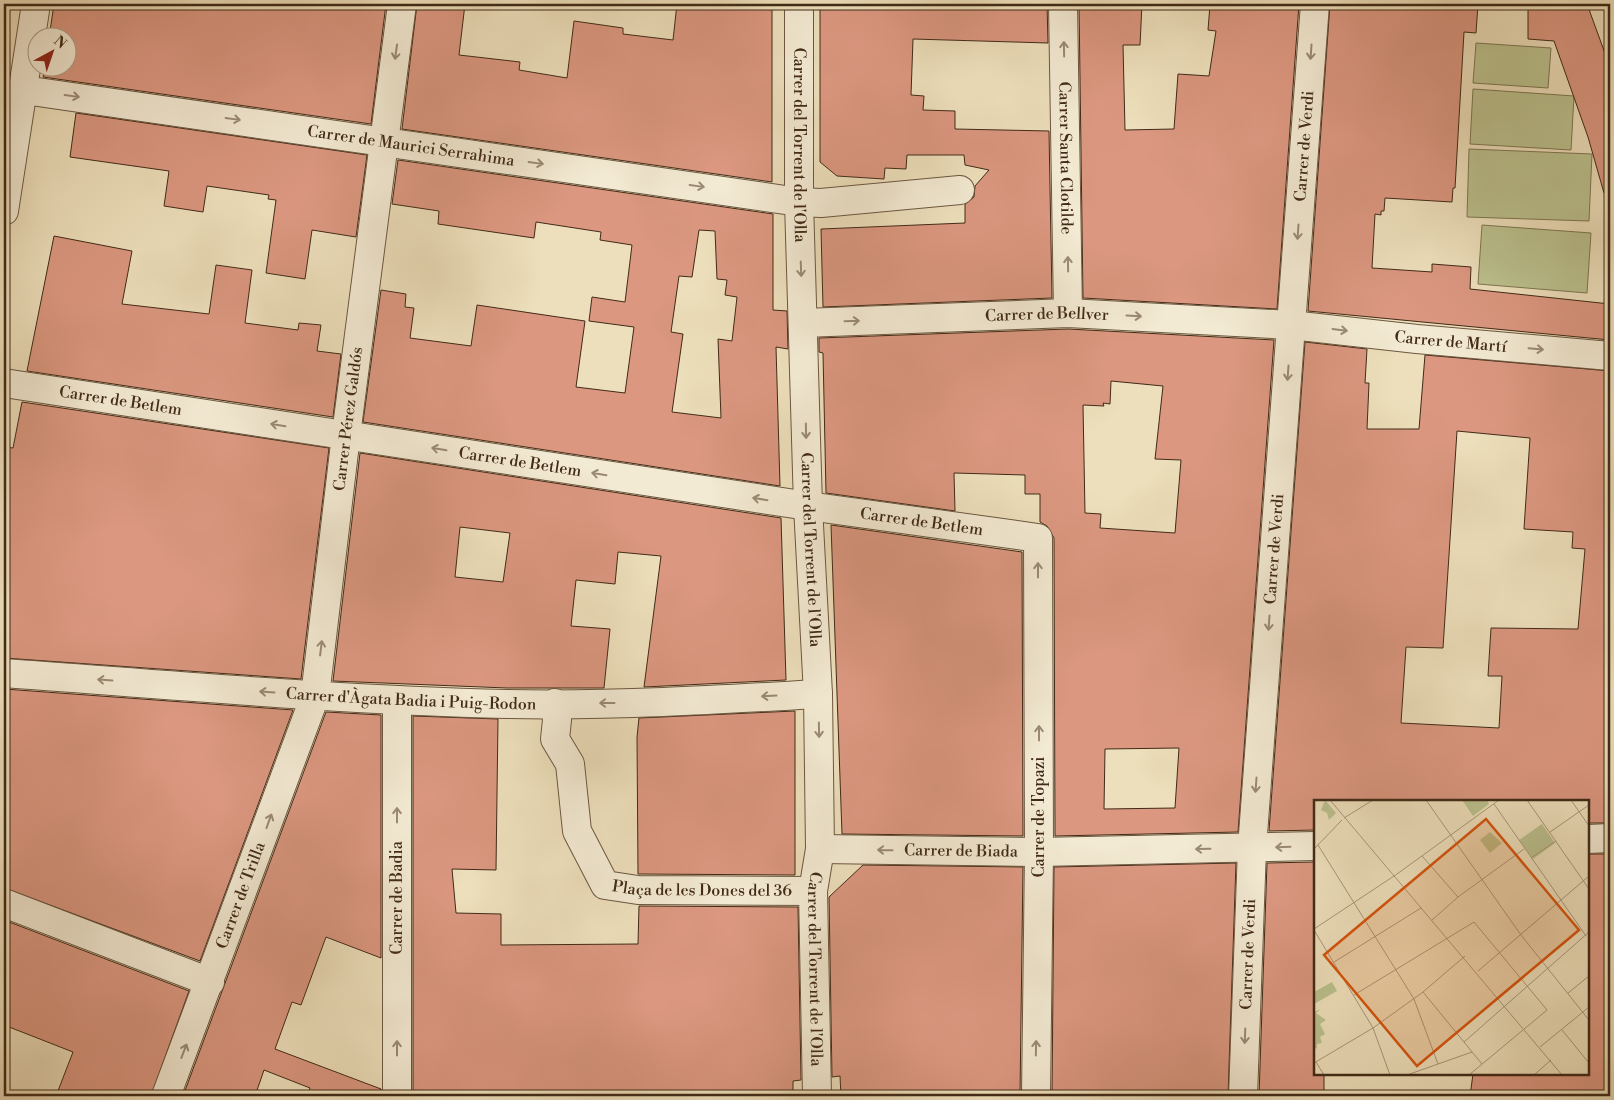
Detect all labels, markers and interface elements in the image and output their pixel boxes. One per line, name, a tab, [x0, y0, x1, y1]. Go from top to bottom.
north arrow	[28, 28, 78, 78]
text: N	[50, 32, 70, 53]
one-way arrow	[1059, 41, 1069, 58]
one-way arrow	[391, 44, 401, 60]
one-way arrow	[1307, 44, 1316, 60]
street label: Carrer del Torrent de l'Olla	[789, 47, 810, 244]
street label: Carrer Santa Clotilde	[1054, 81, 1077, 235]
street label: Carrer de Verdi	[1290, 90, 1319, 202]
one-way arrow	[63, 92, 79, 102]
one-way arrow	[224, 115, 240, 125]
street label: Carrer de Maurici Serrahima	[306, 121, 517, 171]
one-way arrow	[528, 158, 544, 168]
one-way arrow	[688, 182, 704, 192]
one-way arrow	[1293, 224, 1303, 240]
one-way arrow	[1063, 256, 1072, 272]
one-way arrow	[796, 260, 806, 276]
street label: Carrer de Bellver	[985, 303, 1109, 326]
one-way arrow	[1126, 312, 1142, 321]
one-way arrow	[843, 316, 859, 326]
one-way arrow	[1331, 325, 1347, 335]
street label: Carrer de Martí	[1393, 327, 1508, 357]
one-way arrow	[1528, 345, 1544, 354]
street label: Carrer Pérez Galdós	[329, 346, 367, 492]
one-way arrow	[1283, 365, 1292, 381]
street label: Carrer de Betlem	[58, 382, 183, 420]
one-way arrow	[270, 420, 286, 430]
one-way arrow	[801, 422, 811, 439]
street label: Carrer de Betlem	[457, 443, 583, 481]
one-way arrow	[431, 444, 447, 454]
street label: Carrer del Torrent de l'Olla	[796, 452, 826, 649]
one-way arrow	[591, 469, 607, 479]
street label: Carrer de Verdi	[1260, 493, 1288, 605]
one-way arrow	[752, 494, 768, 504]
street label: Carrer de Betlem	[859, 503, 984, 540]
one-way arrow	[1034, 563, 1043, 579]
one-way arrow	[1264, 614, 1273, 630]
one-way arrow	[316, 640, 326, 656]
one-way arrow	[97, 675, 113, 685]
street label: Carrer d'Àgata Badia i Puig-Rodon	[285, 684, 537, 714]
one-way arrow	[259, 688, 275, 697]
one-way arrow	[762, 692, 778, 701]
one-way arrow	[599, 698, 616, 708]
one-way arrow	[814, 722, 824, 738]
one-way arrow	[1034, 725, 1044, 742]
street label: Carrer de Topazi	[1029, 757, 1049, 877]
one-way arrow	[1252, 776, 1261, 792]
inset map	[1314, 800, 1589, 1075]
one-way arrow	[392, 807, 402, 824]
one-way arrow	[265, 814, 274, 829]
street label: Carrer de Trilla	[212, 838, 270, 952]
street label: Carrer de Badia	[387, 840, 407, 955]
street label: Carrer de Biada	[904, 840, 1019, 862]
one-way arrow	[1276, 842, 1292, 852]
one-way arrow	[1195, 844, 1211, 853]
one-way arrow	[878, 845, 894, 855]
street label: Carrer del Torrent de l'Olla	[803, 870, 826, 1068]
street label: Plaça de les Dones del 36	[611, 876, 792, 901]
street label: Carrer de Verdi	[1236, 898, 1260, 1010]
one-way arrow	[1240, 1028, 1250, 1044]
one-way arrow	[392, 1040, 402, 1056]
one-way arrow	[1031, 1040, 1041, 1056]
one-way arrow	[180, 1043, 189, 1059]

